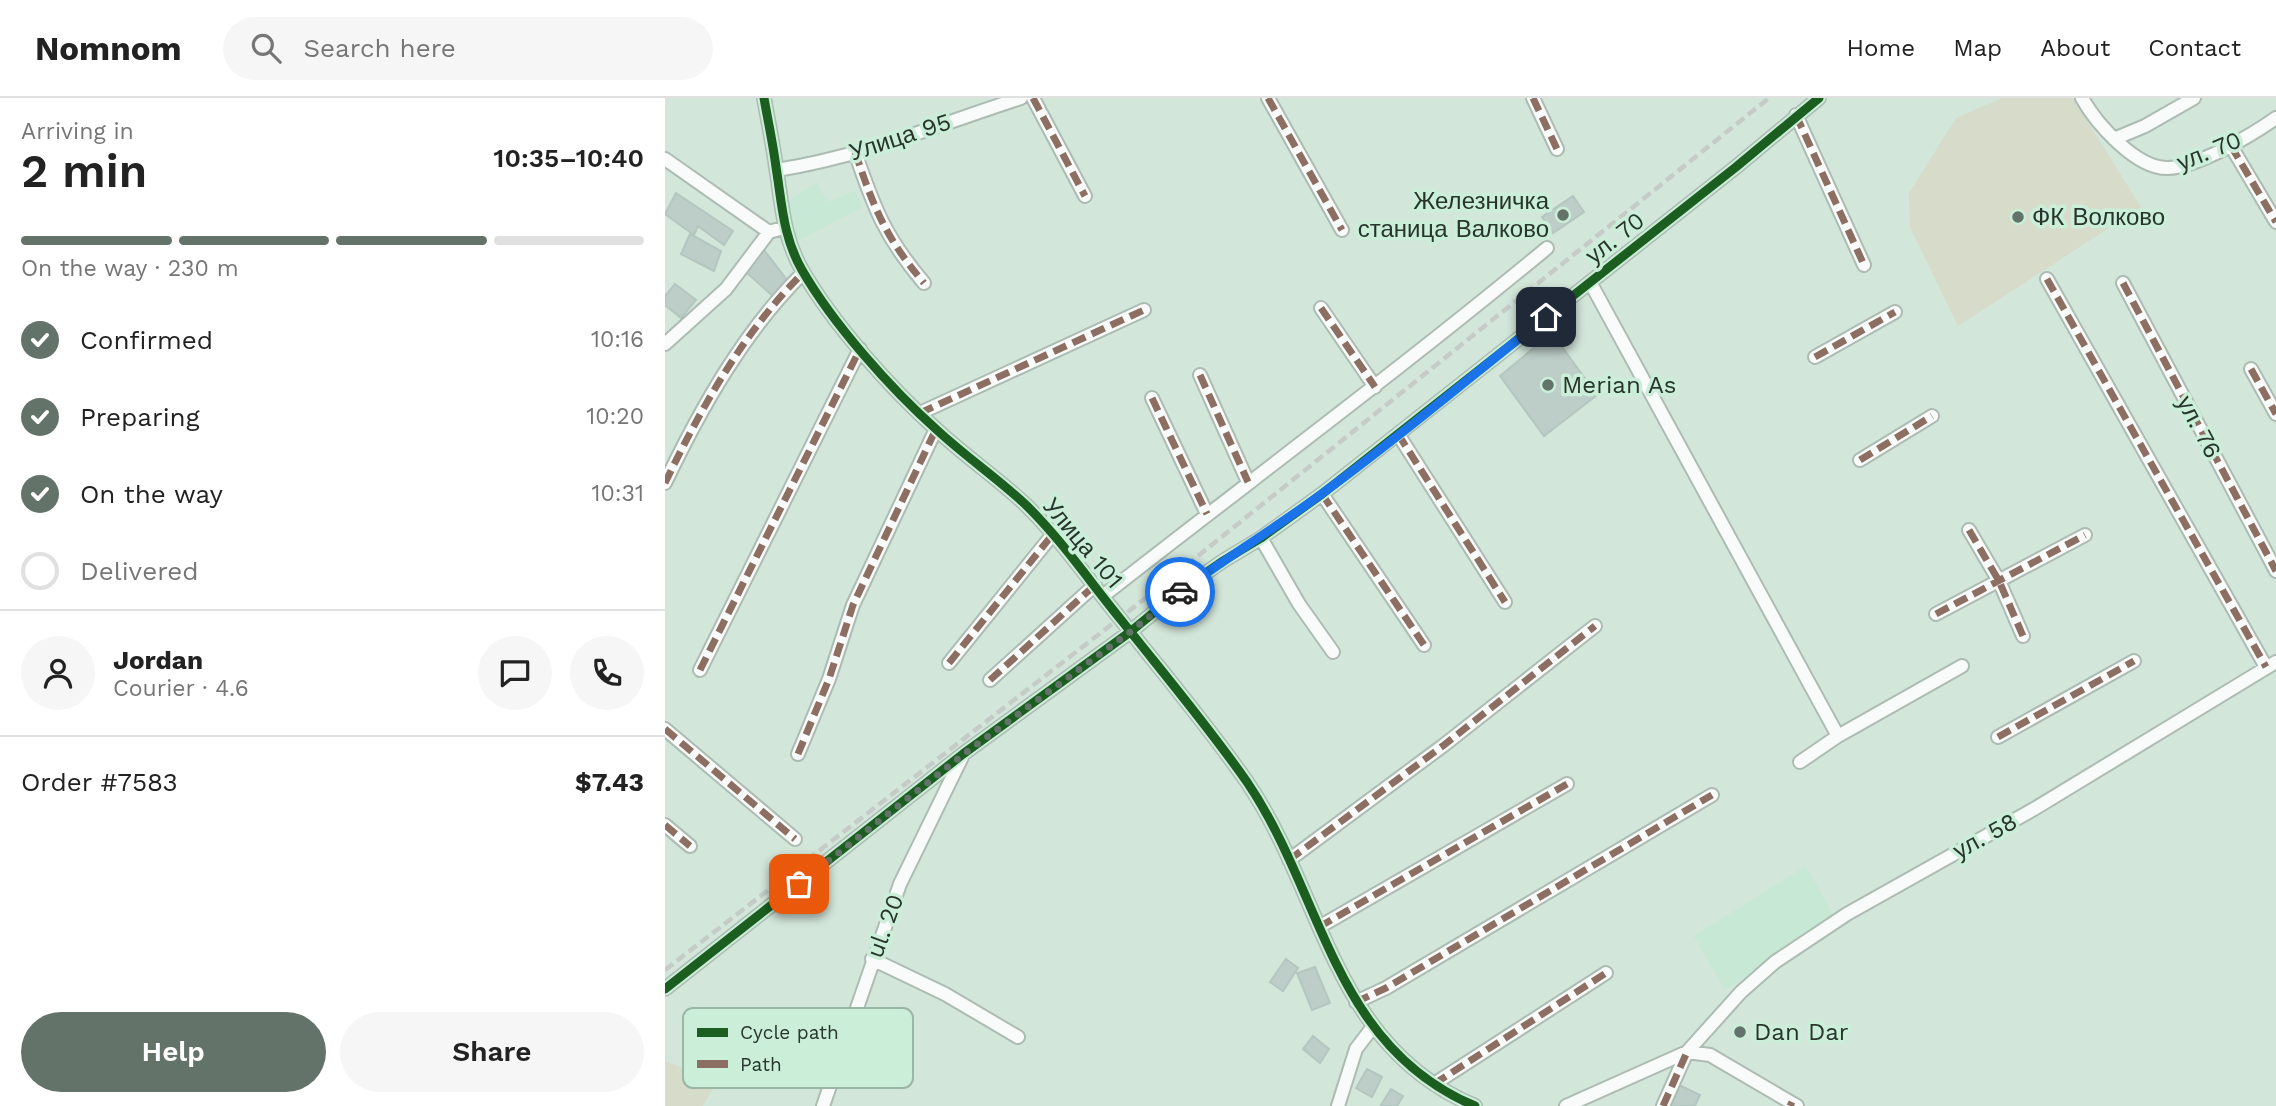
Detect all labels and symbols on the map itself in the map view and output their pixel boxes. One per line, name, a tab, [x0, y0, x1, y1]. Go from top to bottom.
street label: Улица 95	[846, 107, 954, 167]
street label: ул. 70	[2173, 125, 2245, 177]
place label: Железничка станица Валково	[1358, 187, 1550, 243]
place label: ФК Волково	[2032, 203, 2165, 231]
street label: ул. 70	[1580, 206, 1650, 270]
marker: Железничка станица Валково	[1555, 207, 1571, 223]
marker: ФК Волково	[2010, 209, 2026, 225]
pin	[1516, 287, 1576, 347]
place label: Merian As	[1562, 371, 1676, 399]
marker: Merian As	[1540, 377, 1556, 393]
street label: ул. 76	[2171, 391, 2227, 463]
street label: Улица 101	[1037, 492, 1129, 594]
courier	[1145, 557, 1215, 627]
street label: ул. 58	[1948, 807, 2022, 865]
pin	[769, 854, 829, 914]
street label: ul. 20	[861, 890, 909, 962]
legend	[683, 1008, 913, 1088]
place label: Dan Dar	[1754, 1018, 1849, 1046]
text: Cycle path	[740, 1021, 839, 1044]
marker: Dan Dar	[1732, 1024, 1748, 1040]
text: Path	[740, 1053, 782, 1076]

